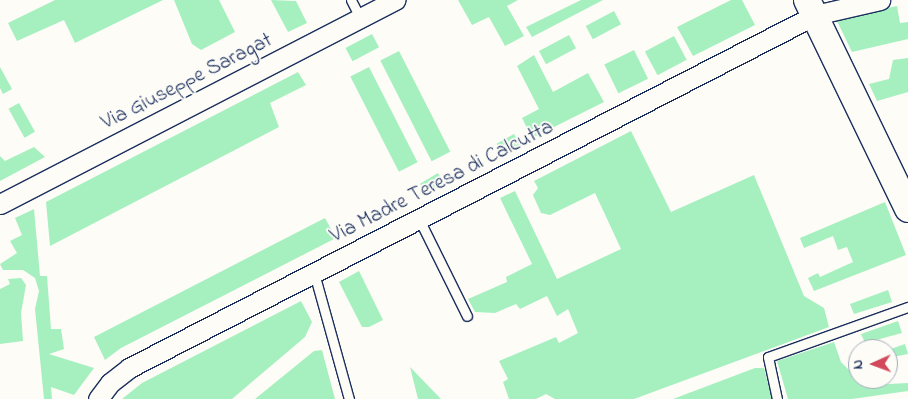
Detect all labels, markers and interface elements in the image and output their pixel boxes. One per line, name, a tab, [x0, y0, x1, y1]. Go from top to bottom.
street label: Via Giuseppe Saragat	[97, 28, 277, 136]
street label: Via Madre Teresa di Calcutta	[326, 115, 558, 249]
north arrow	[848, 339, 898, 389]
text: N	[848, 359, 869, 370]

